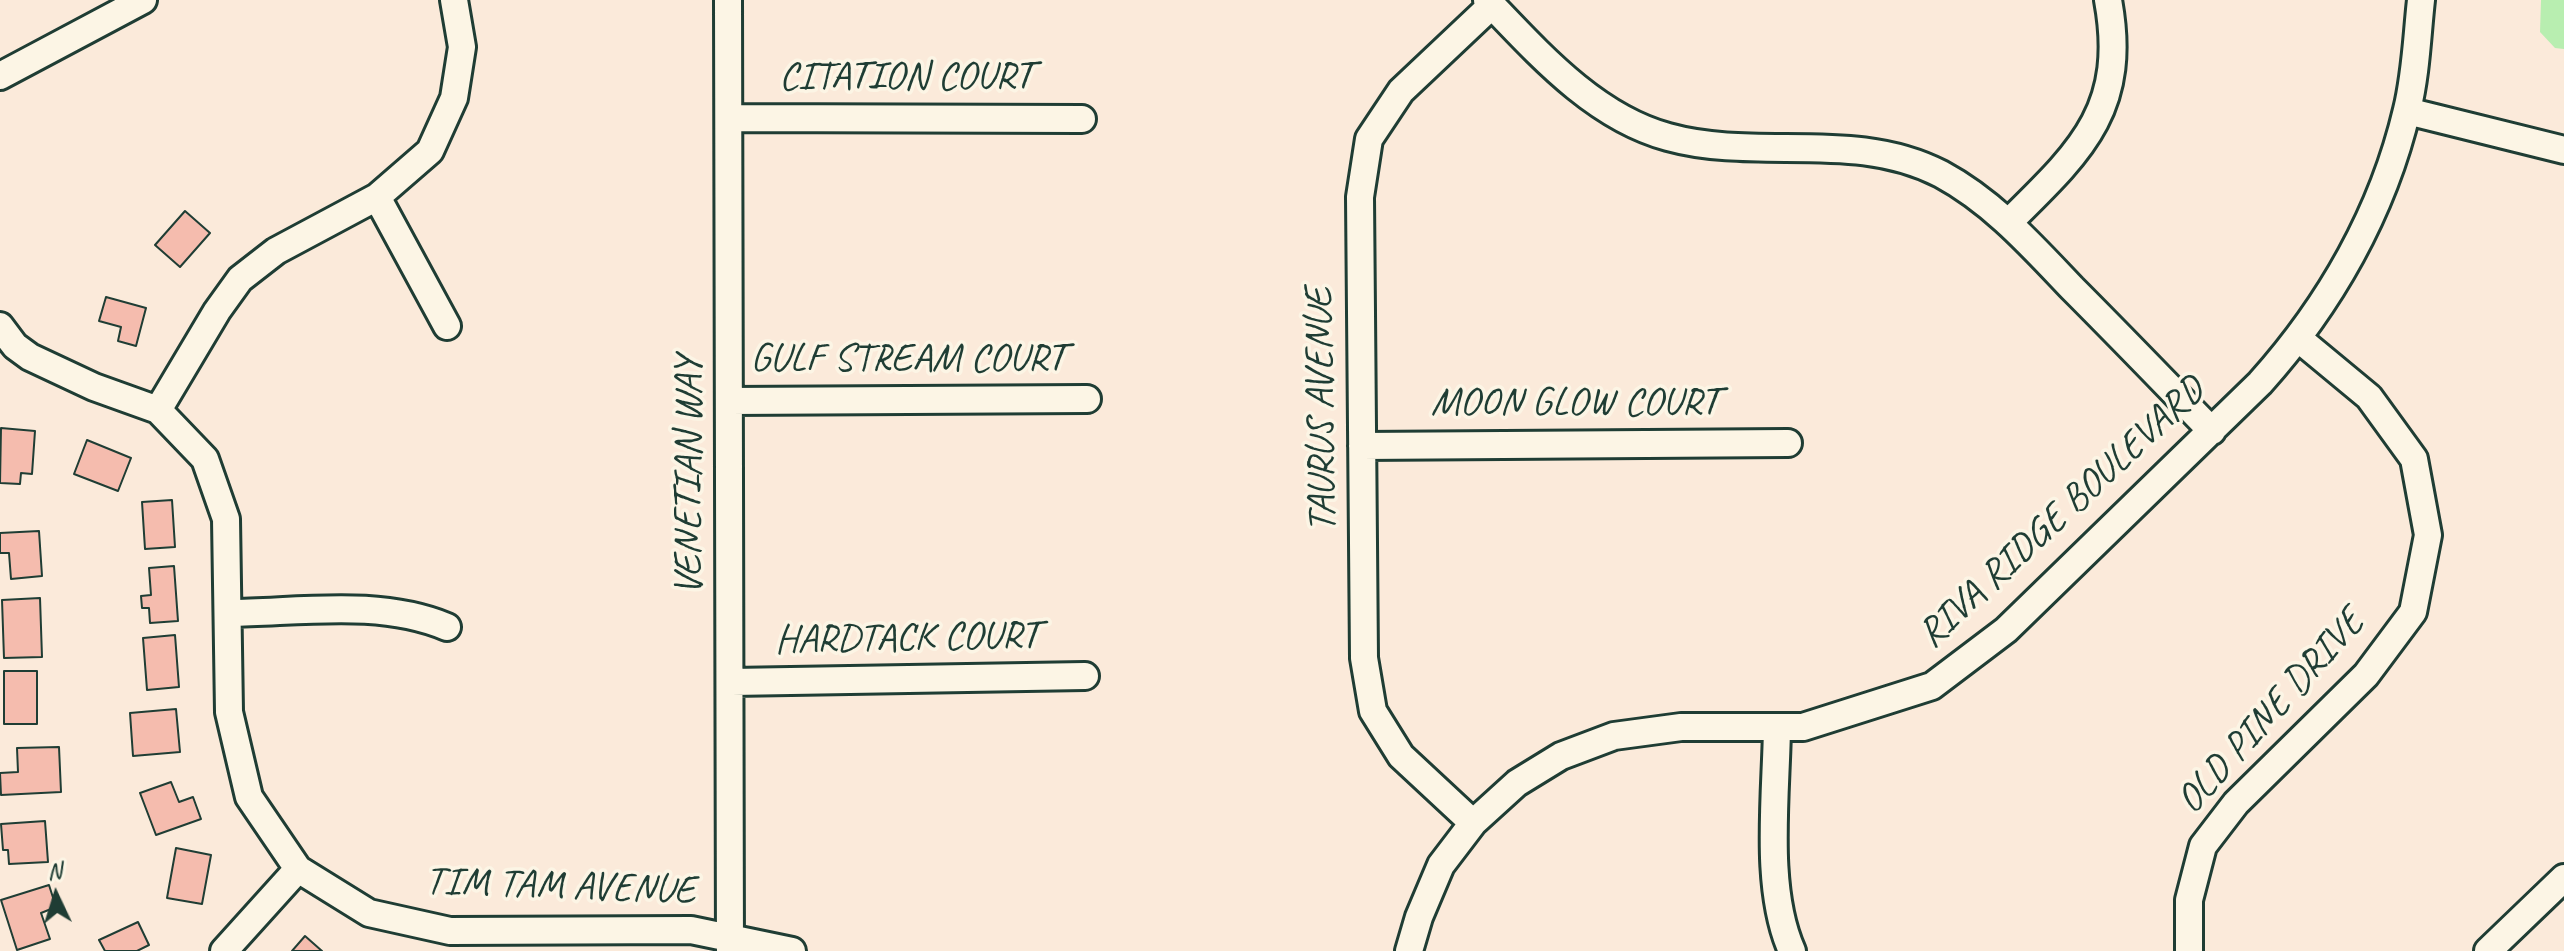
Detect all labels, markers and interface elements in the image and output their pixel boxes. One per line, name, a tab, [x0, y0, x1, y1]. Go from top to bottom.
street label: CITATION COURT	[779, 54, 1033, 102]
street label: TAURUS AVENUE	[1296, 287, 1348, 533]
street label: GULF STREAM COURT	[750, 336, 1066, 384]
street label: VENETIAN WAY	[666, 356, 714, 596]
street label: RIVA RIDGE BOULEVARD	[1908, 367, 2216, 659]
street label: MOON GLOW COURT	[1431, 380, 1719, 428]
street label: OLD PINE DRIVE	[2167, 600, 2375, 824]
street label: HARDTACK COURT	[774, 613, 1040, 665]
north arrow	[16, 855, 96, 935]
text: N	[47, 857, 62, 885]
street label: TIM TAM AVENUE	[424, 858, 696, 916]

